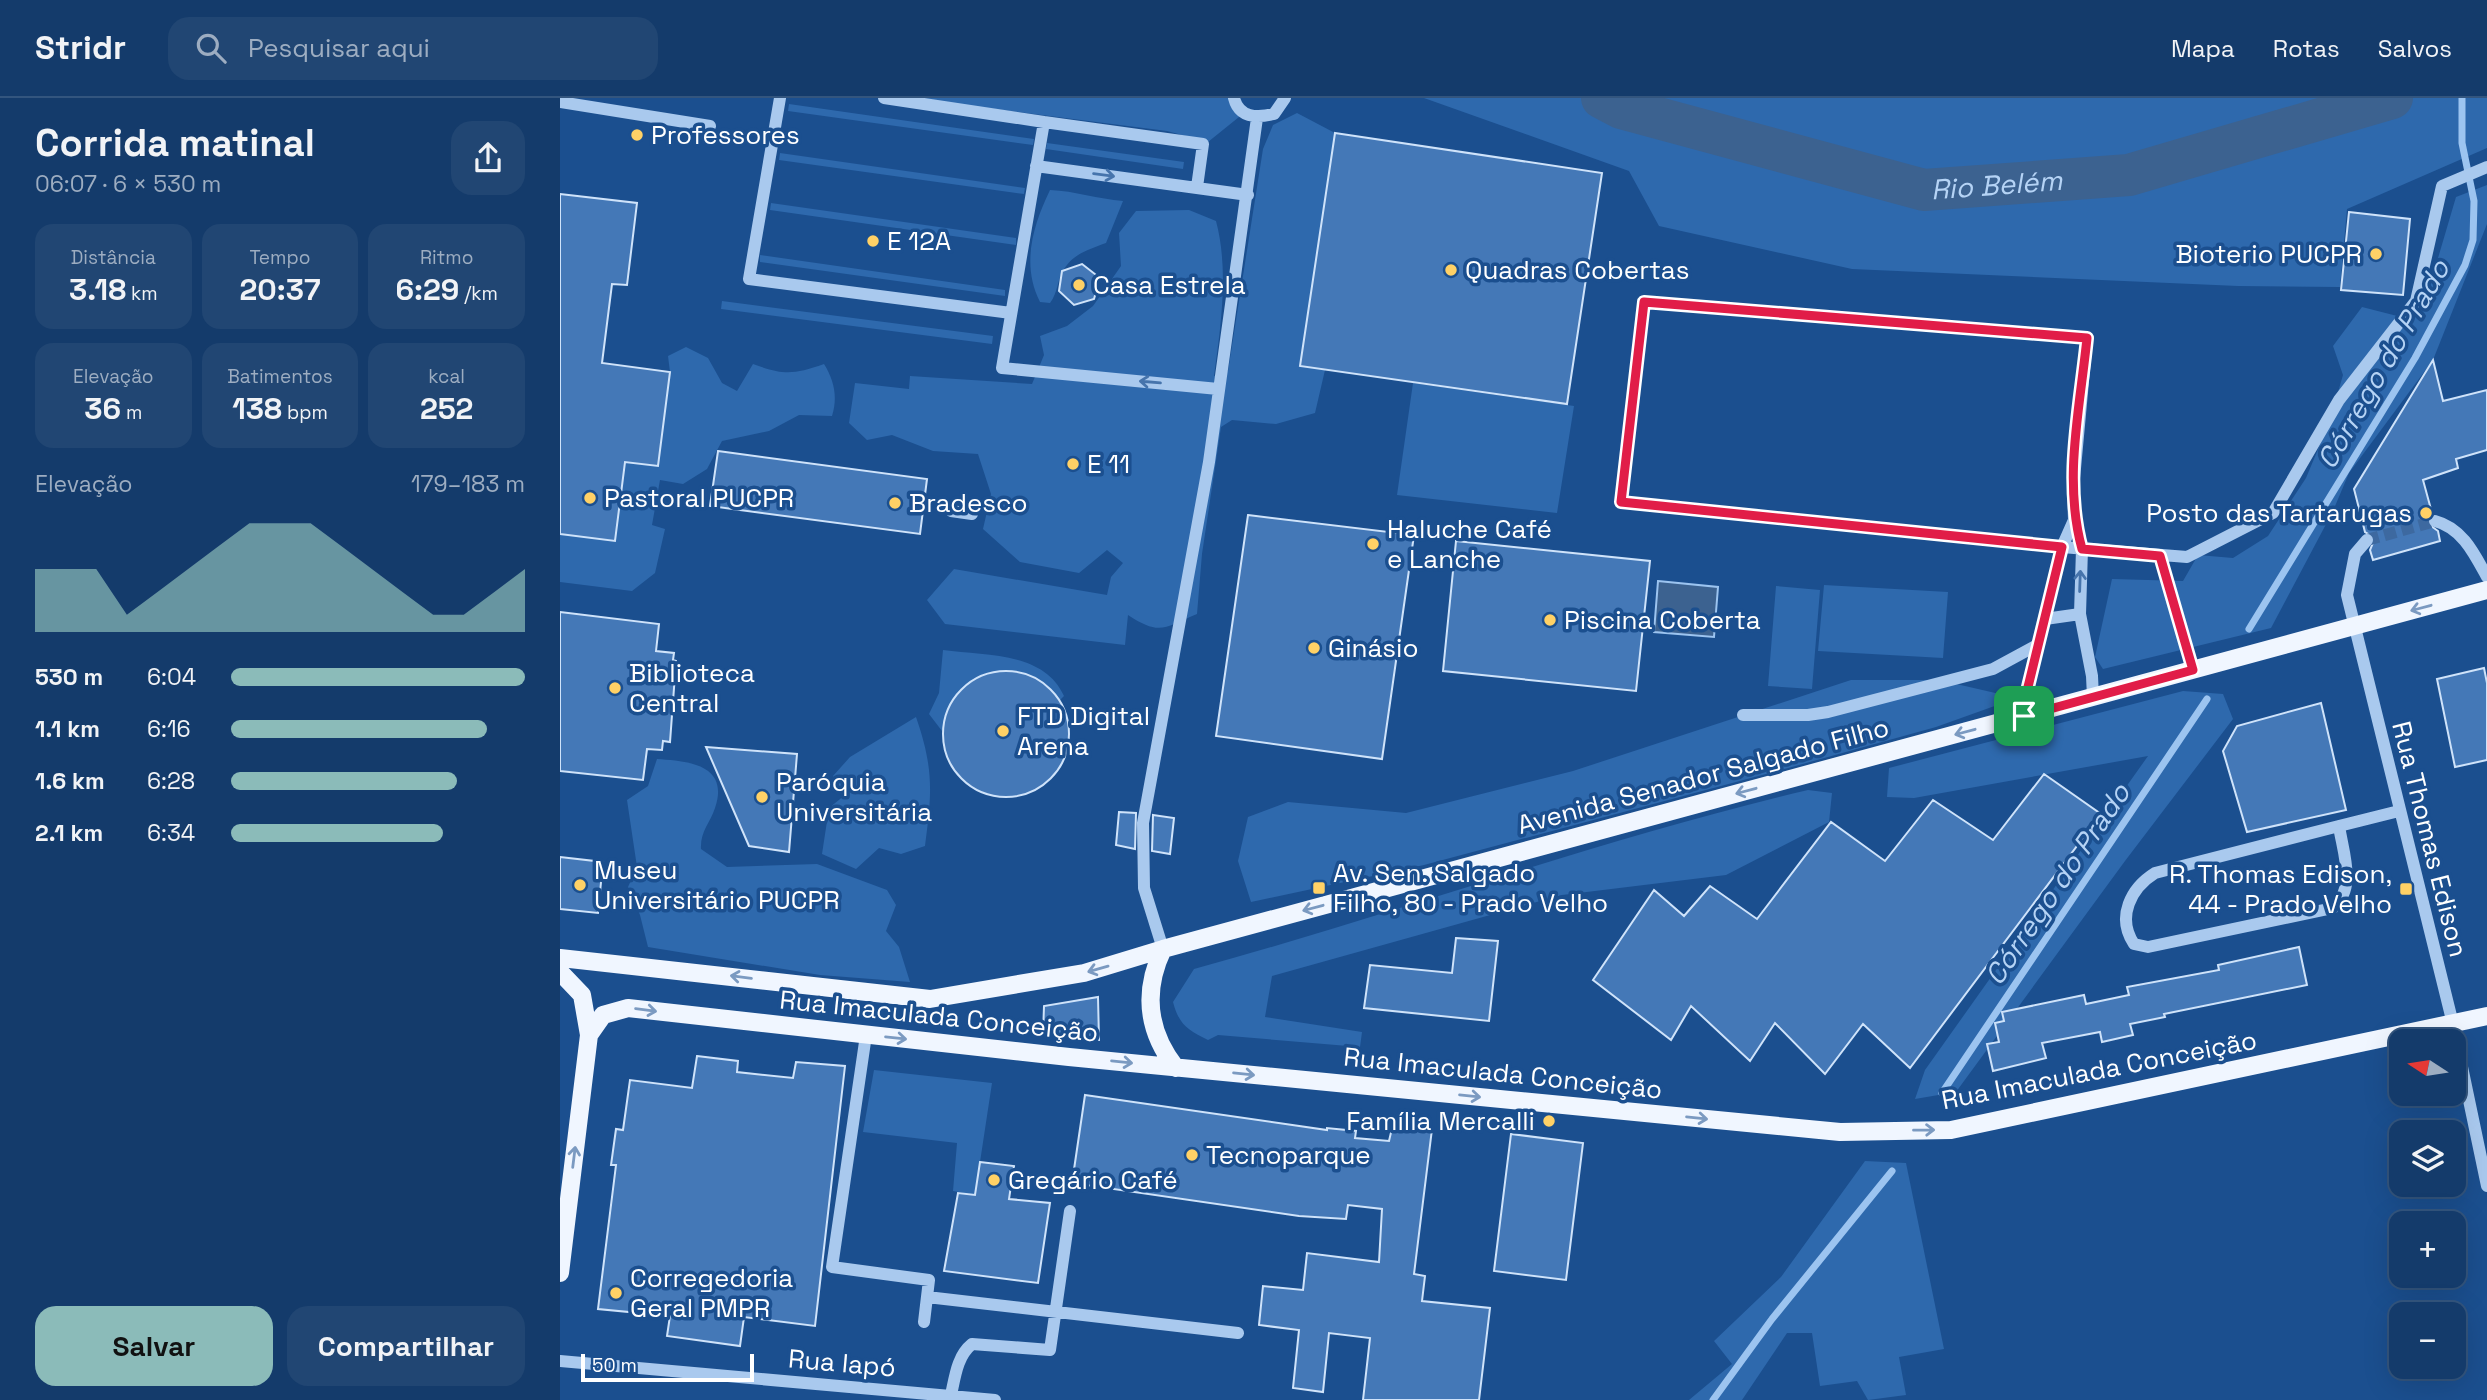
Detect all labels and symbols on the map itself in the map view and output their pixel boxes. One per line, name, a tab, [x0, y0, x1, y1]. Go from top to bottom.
place label: Professores	[651, 118, 800, 152]
marker: Professores	[629, 127, 645, 143]
water label: Rio Belém	[1929, 162, 2064, 207]
one-way arrow	[1092, 169, 1115, 182]
place label: E 12A	[887, 224, 951, 258]
marker: E 12A	[865, 233, 881, 249]
place label: Bioterio PUCPR	[2175, 237, 2362, 271]
marker: Bioterio PUCPR	[2368, 246, 2384, 262]
water label: Córrego do Prado	[2309, 252, 2458, 475]
place label: Quadras Cobertas	[1465, 253, 1689, 287]
marker: Quadras Cobertas	[1443, 262, 1459, 278]
place label: Casa Estrela	[1093, 268, 1246, 302]
marker: Casa Estrela	[1071, 277, 1087, 293]
one-way arrow	[1140, 375, 1162, 388]
place label: E 11	[1087, 447, 1130, 481]
marker: E 11	[1065, 456, 1081, 472]
place label: Pastoral PUCPR	[604, 481, 794, 515]
place label: Bradesco	[909, 486, 1028, 520]
marker: Pastoral PUCPR	[582, 490, 598, 506]
marker: Bradesco	[887, 495, 903, 511]
place label: Posto das Tartarugas	[2146, 496, 2412, 530]
marker: Posto das Tartarugas	[2418, 505, 2434, 521]
place label: Haluche Café e Lanche	[1387, 512, 1552, 576]
marker: Haluche Café e Lanche	[1365, 536, 1381, 552]
one-way arrow	[2074, 570, 2087, 593]
one-way arrow	[2410, 602, 2433, 615]
place label: Piscina Coberta	[1564, 603, 1761, 637]
marker: Piscina Coberta	[1542, 612, 1558, 628]
place label: Ginásio	[1328, 631, 1418, 665]
marker: Ginásio	[1306, 640, 1322, 656]
place label: Biblioteca Central	[629, 656, 755, 720]
marker: Biblioteca Central	[607, 680, 623, 696]
pin	[1994, 686, 2054, 746]
place label: FTD Digital Arena	[1017, 699, 1150, 763]
street label: Avenida Senador Salgado Filho	[1513, 710, 1893, 842]
street label: Rua Thomas Edison	[2384, 718, 2476, 960]
marker: FTD Digital Arena	[995, 723, 1011, 739]
one-way arrow	[1954, 726, 1977, 739]
place label: Paróquia Universitária	[776, 765, 932, 829]
water label: Córrego do Prado	[1976, 776, 2138, 992]
one-way arrow	[1735, 785, 1757, 798]
marker: Paróquia Universitária	[754, 789, 770, 805]
place label: Museu Universitário PUCPR	[594, 853, 840, 917]
place label: Av. Sen. Salgado Filho, 80 - Prado Velho	[1333, 856, 1608, 920]
place label: R. Thomas Edison, 44 - Prado Velho	[2169, 857, 2392, 921]
marker: Museu Universitário PUCPR	[572, 877, 588, 893]
marker: Av. Sen. Salgado Filho, 80 - Prado Velho	[1311, 880, 1327, 896]
marker: R. Thomas Edison, 44 - Prado Velho	[2398, 881, 2414, 897]
one-way arrow	[1302, 902, 1325, 915]
one-way arrow	[1087, 964, 1109, 977]
one-way arrow	[730, 970, 752, 983]
street label: Rua Imaculada Conceição	[778, 982, 1100, 1050]
one-way arrow	[634, 1003, 656, 1016]
street label: Rua Imaculada Conceição	[1939, 1023, 2259, 1117]
north arrow	[2389, 1029, 2466, 1106]
one-way arrow	[884, 1032, 907, 1045]
street label: Rua Imaculada Conceição	[1342, 1039, 1664, 1107]
one-way arrow	[1110, 1056, 1133, 1069]
one-way arrow	[1232, 1068, 1255, 1081]
one-way arrow	[1458, 1090, 1481, 1103]
place label: Família Mercalli	[1346, 1104, 1535, 1138]
one-way arrow	[1685, 1112, 1708, 1125]
marker: Família Mercalli	[1541, 1113, 1557, 1129]
one-way arrow	[1912, 1124, 1935, 1137]
place label: Tecnoparque	[1206, 1138, 1371, 1172]
one-way arrow	[568, 1146, 581, 1168]
marker: Tecnoparque	[1184, 1147, 1200, 1163]
place label: Gregário Café	[1008, 1163, 1178, 1197]
marker: Gregário Café	[986, 1172, 1002, 1188]
place label: Corregedoria Geral PMPR	[630, 1261, 793, 1325]
marker: Corregedoria Geral PMPR	[608, 1285, 624, 1301]
street label: Rua Iapó	[787, 1341, 897, 1385]
scale bar	[581, 1351, 754, 1383]

